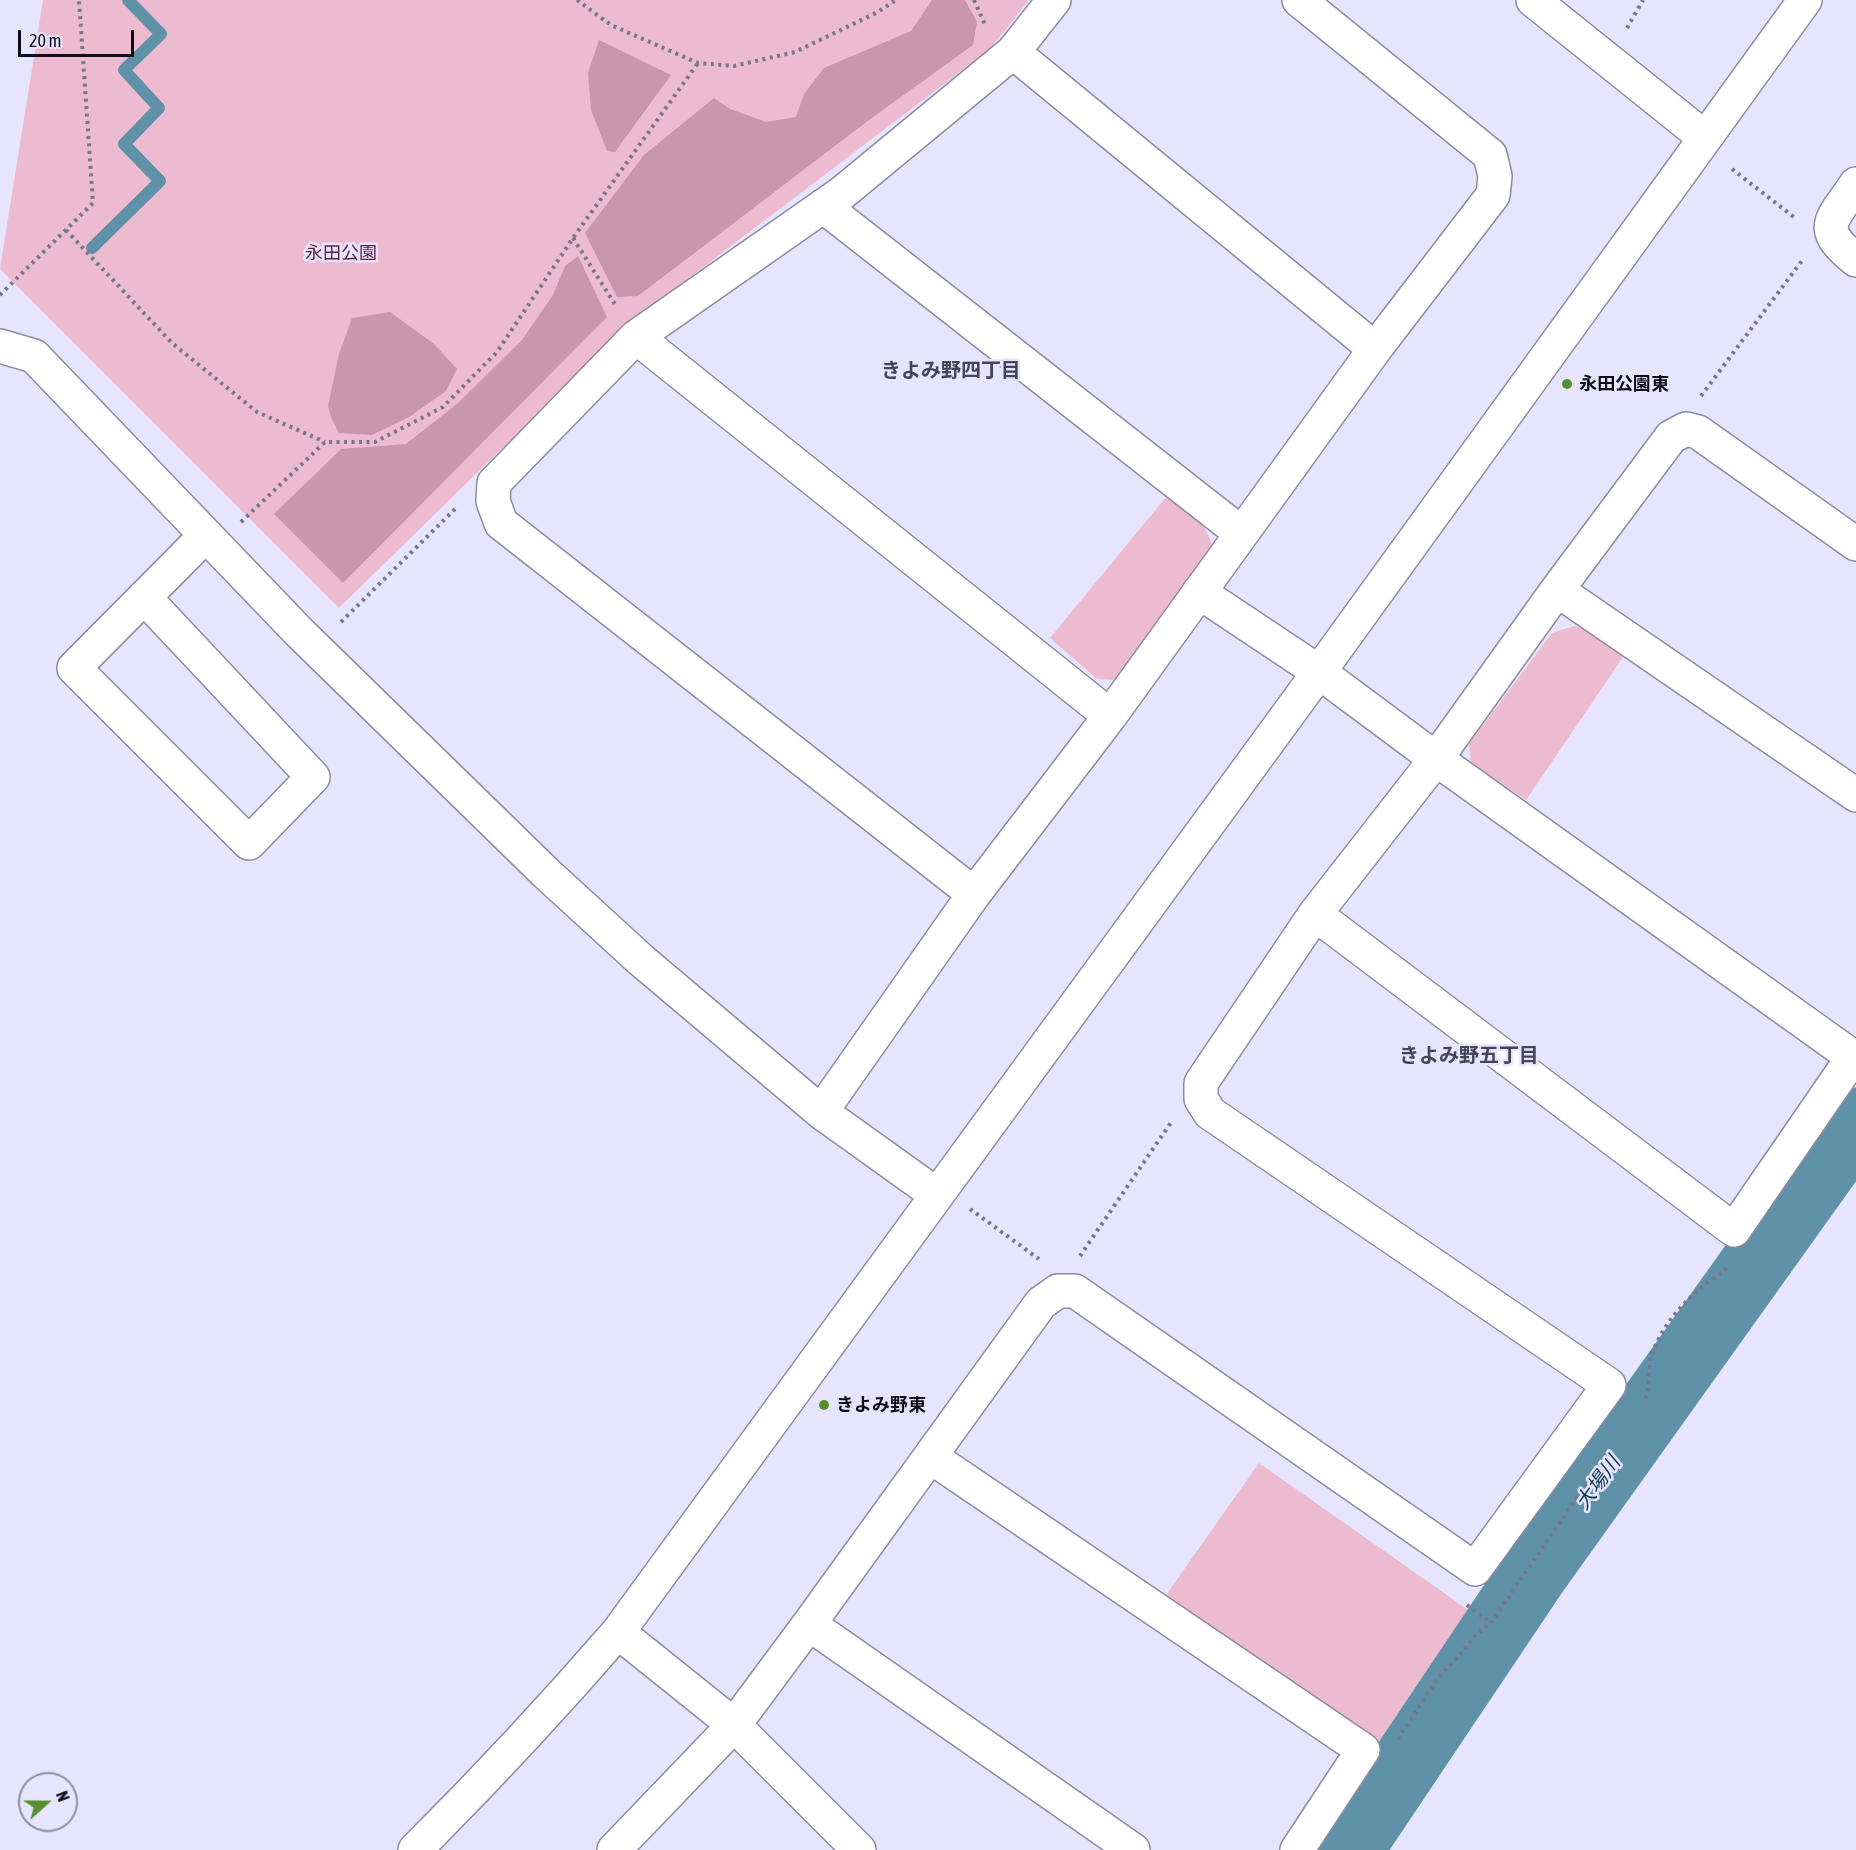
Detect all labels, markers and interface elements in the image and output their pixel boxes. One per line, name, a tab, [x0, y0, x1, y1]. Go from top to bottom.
scale bar	[21, 18, 136, 56]
text: 20 m	[29, 30, 61, 51]
park label: 永田公園	[305, 242, 377, 264]
district label: きよみ野四丁目	[881, 359, 1021, 383]
place label: 永田公園東	[1579, 373, 1669, 395]
marker: 永田公園東	[1560, 377, 1574, 391]
district label: きよみ野五丁目	[1399, 1044, 1539, 1068]
place label: きよみ野東	[836, 1394, 926, 1416]
marker: きよみ野東	[817, 1398, 831, 1412]
water label: 大場川	[1571, 1452, 1625, 1514]
north arrow	[18, 1772, 78, 1832]
text: N	[53, 1789, 73, 1804]

